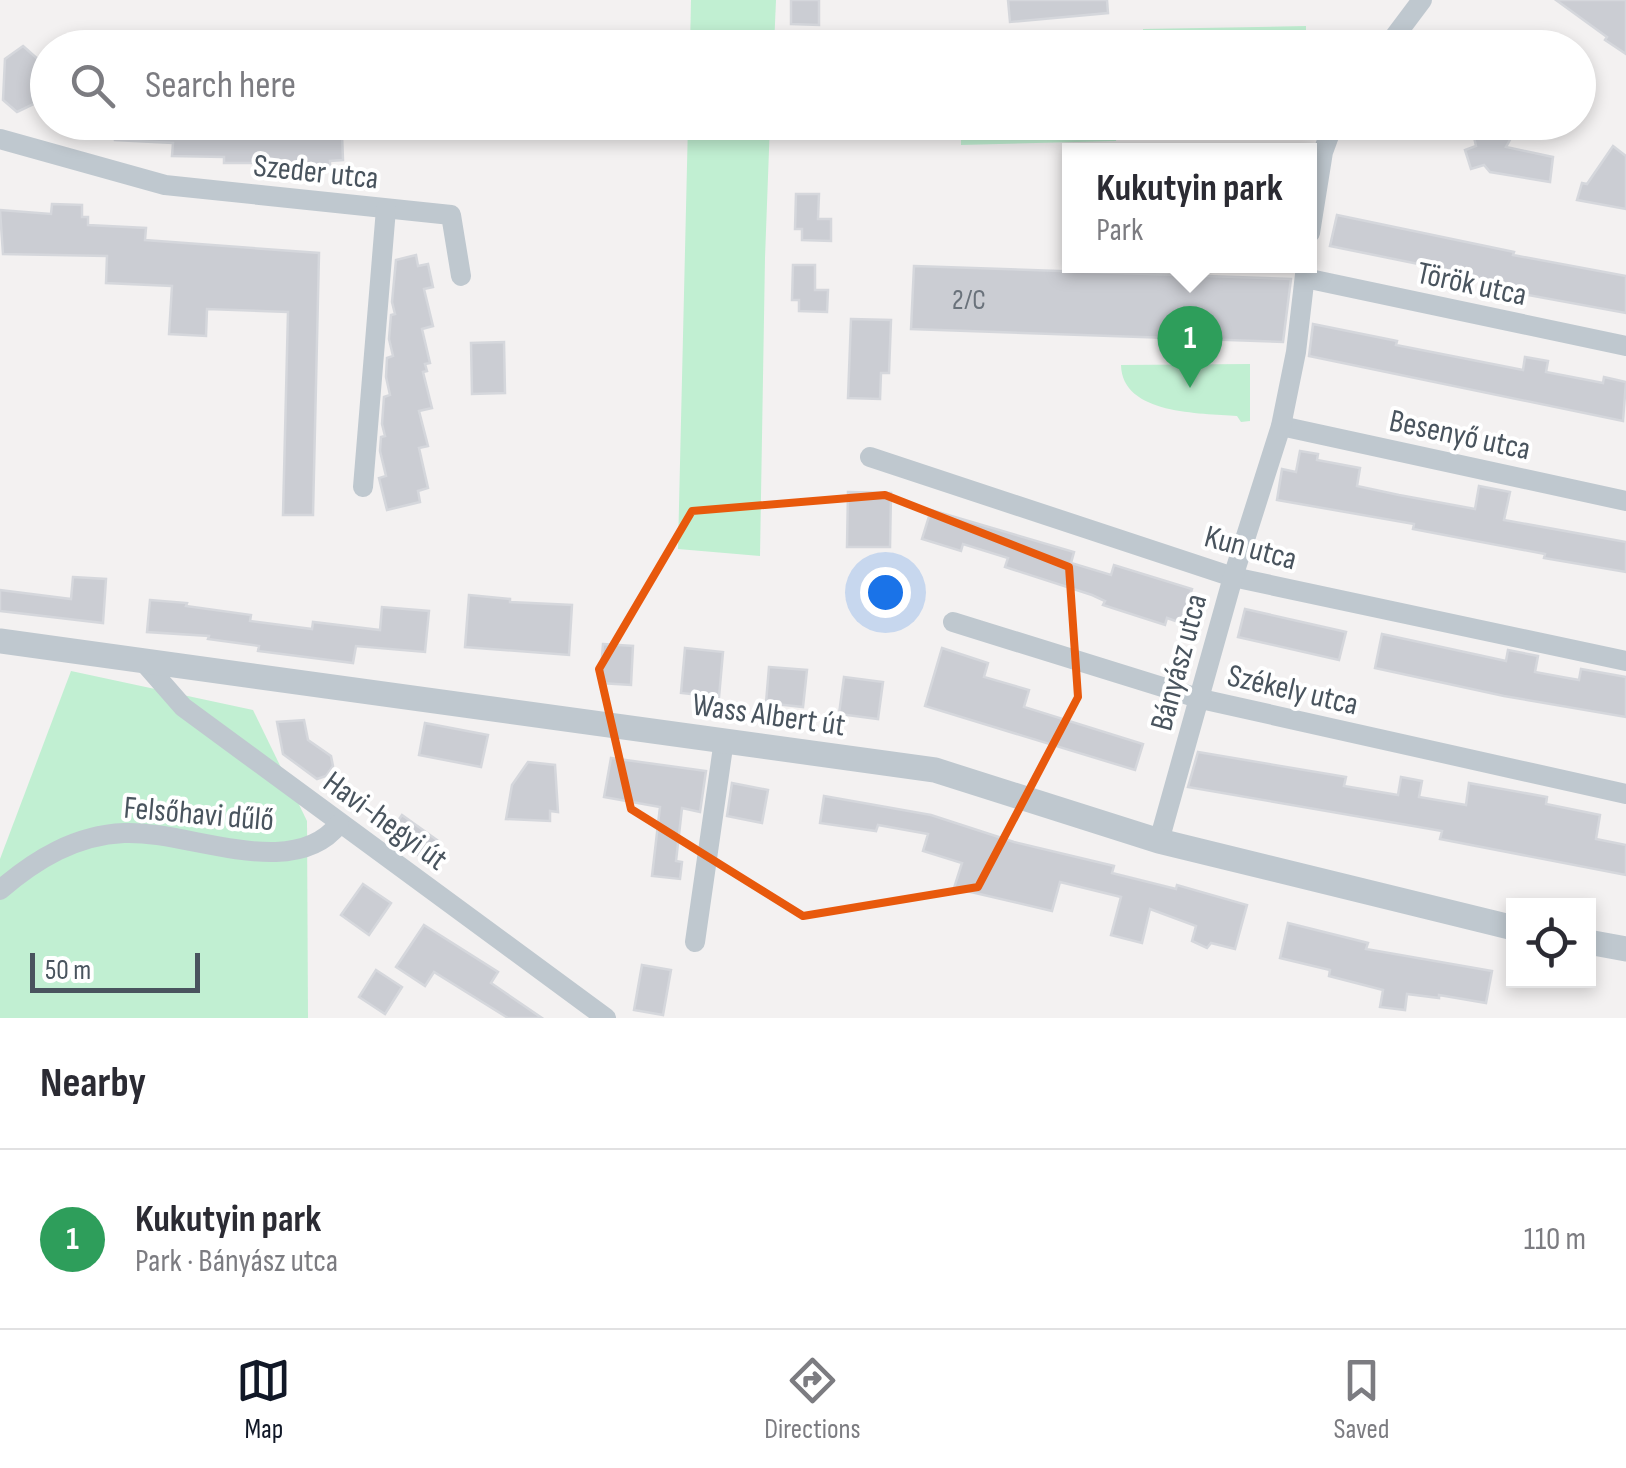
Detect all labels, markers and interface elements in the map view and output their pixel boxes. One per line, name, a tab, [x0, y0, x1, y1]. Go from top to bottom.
search box	[30, 30, 1596, 140]
icon: search	[65, 58, 120, 113]
text: Search here	[145, 63, 296, 108]
popup	[1062, 143, 1317, 273]
street label: Szeder utca	[251, 147, 380, 198]
text: Kukutyin park	[1096, 166, 1283, 211]
text: Park	[1096, 211, 1143, 250]
street label: Török utca	[1413, 254, 1530, 315]
house number: 2/C	[952, 284, 986, 317]
pin: 1	[1158, 306, 1222, 388]
street label: Besenyő utca	[1386, 402, 1534, 469]
street label: Kun utca	[1200, 517, 1301, 579]
your location	[860, 567, 911, 618]
street label: Bányász utca	[1143, 590, 1216, 735]
street label: Székely utca	[1223, 656, 1362, 724]
street label: Wass Albert út	[690, 685, 848, 745]
street label: Havi-hegyi út	[315, 763, 455, 879]
street label: Felsőhavi dűlő	[122, 789, 276, 840]
map controls	[1506, 898, 1596, 988]
button: locate	[1506, 898, 1596, 988]
scale bar	[30, 948, 200, 993]
text: 50 m	[45, 954, 91, 987]
text: Nearby	[40, 1058, 146, 1109]
text: Kukutyin park	[135, 1197, 321, 1242]
text: 1	[66, 1220, 79, 1259]
text: 110 m	[1524, 1220, 1586, 1259]
text: Park · Bányász utca	[135, 1242, 338, 1281]
tab: Map	[236, 1353, 291, 1446]
tab: Directions	[764, 1353, 861, 1446]
tab: Saved	[1333, 1353, 1390, 1446]

